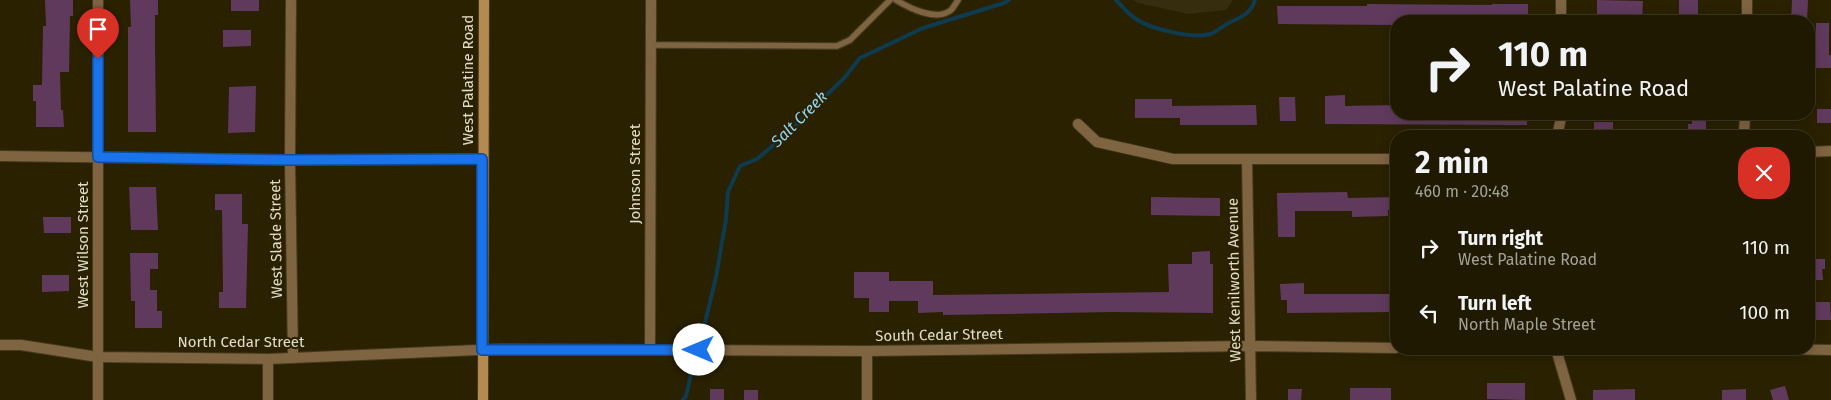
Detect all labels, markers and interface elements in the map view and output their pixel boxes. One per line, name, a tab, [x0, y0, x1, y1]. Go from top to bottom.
pin	[77, 8, 119, 59]
icon: arrive	[84, 15, 112, 43]
street label: West Palatine Road	[459, 15, 477, 145]
text: 110 m	[1498, 33, 1588, 75]
icon: right	[1415, 35, 1480, 100]
text: West Palatine Road	[1498, 75, 1689, 102]
water label: Salt Creek	[766, 87, 831, 152]
street label: Johnson Street	[626, 123, 644, 224]
text: 2 min	[1415, 145, 1489, 181]
button: close	[1738, 147, 1790, 199]
street label: West Slade Street	[266, 179, 286, 299]
street label: West Wilson Street	[74, 181, 92, 309]
text: 460 m · 20:48	[1415, 182, 1509, 201]
street label: West Kenilworth Avenue	[1224, 198, 1244, 362]
text: Turn right	[1458, 227, 1543, 250]
icon: right	[1415, 234, 1443, 262]
text: 110 m	[1742, 236, 1790, 259]
text: West Palatine Road	[1458, 250, 1597, 269]
text: Turn left	[1458, 292, 1532, 315]
icon: left	[1415, 299, 1443, 327]
text: 100 m	[1739, 301, 1790, 324]
text: North Maple Street	[1458, 315, 1595, 334]
position arrow	[672, 323, 724, 375]
street label: South Cedar Street	[875, 325, 1004, 345]
street label: North Cedar Street	[178, 333, 305, 351]

